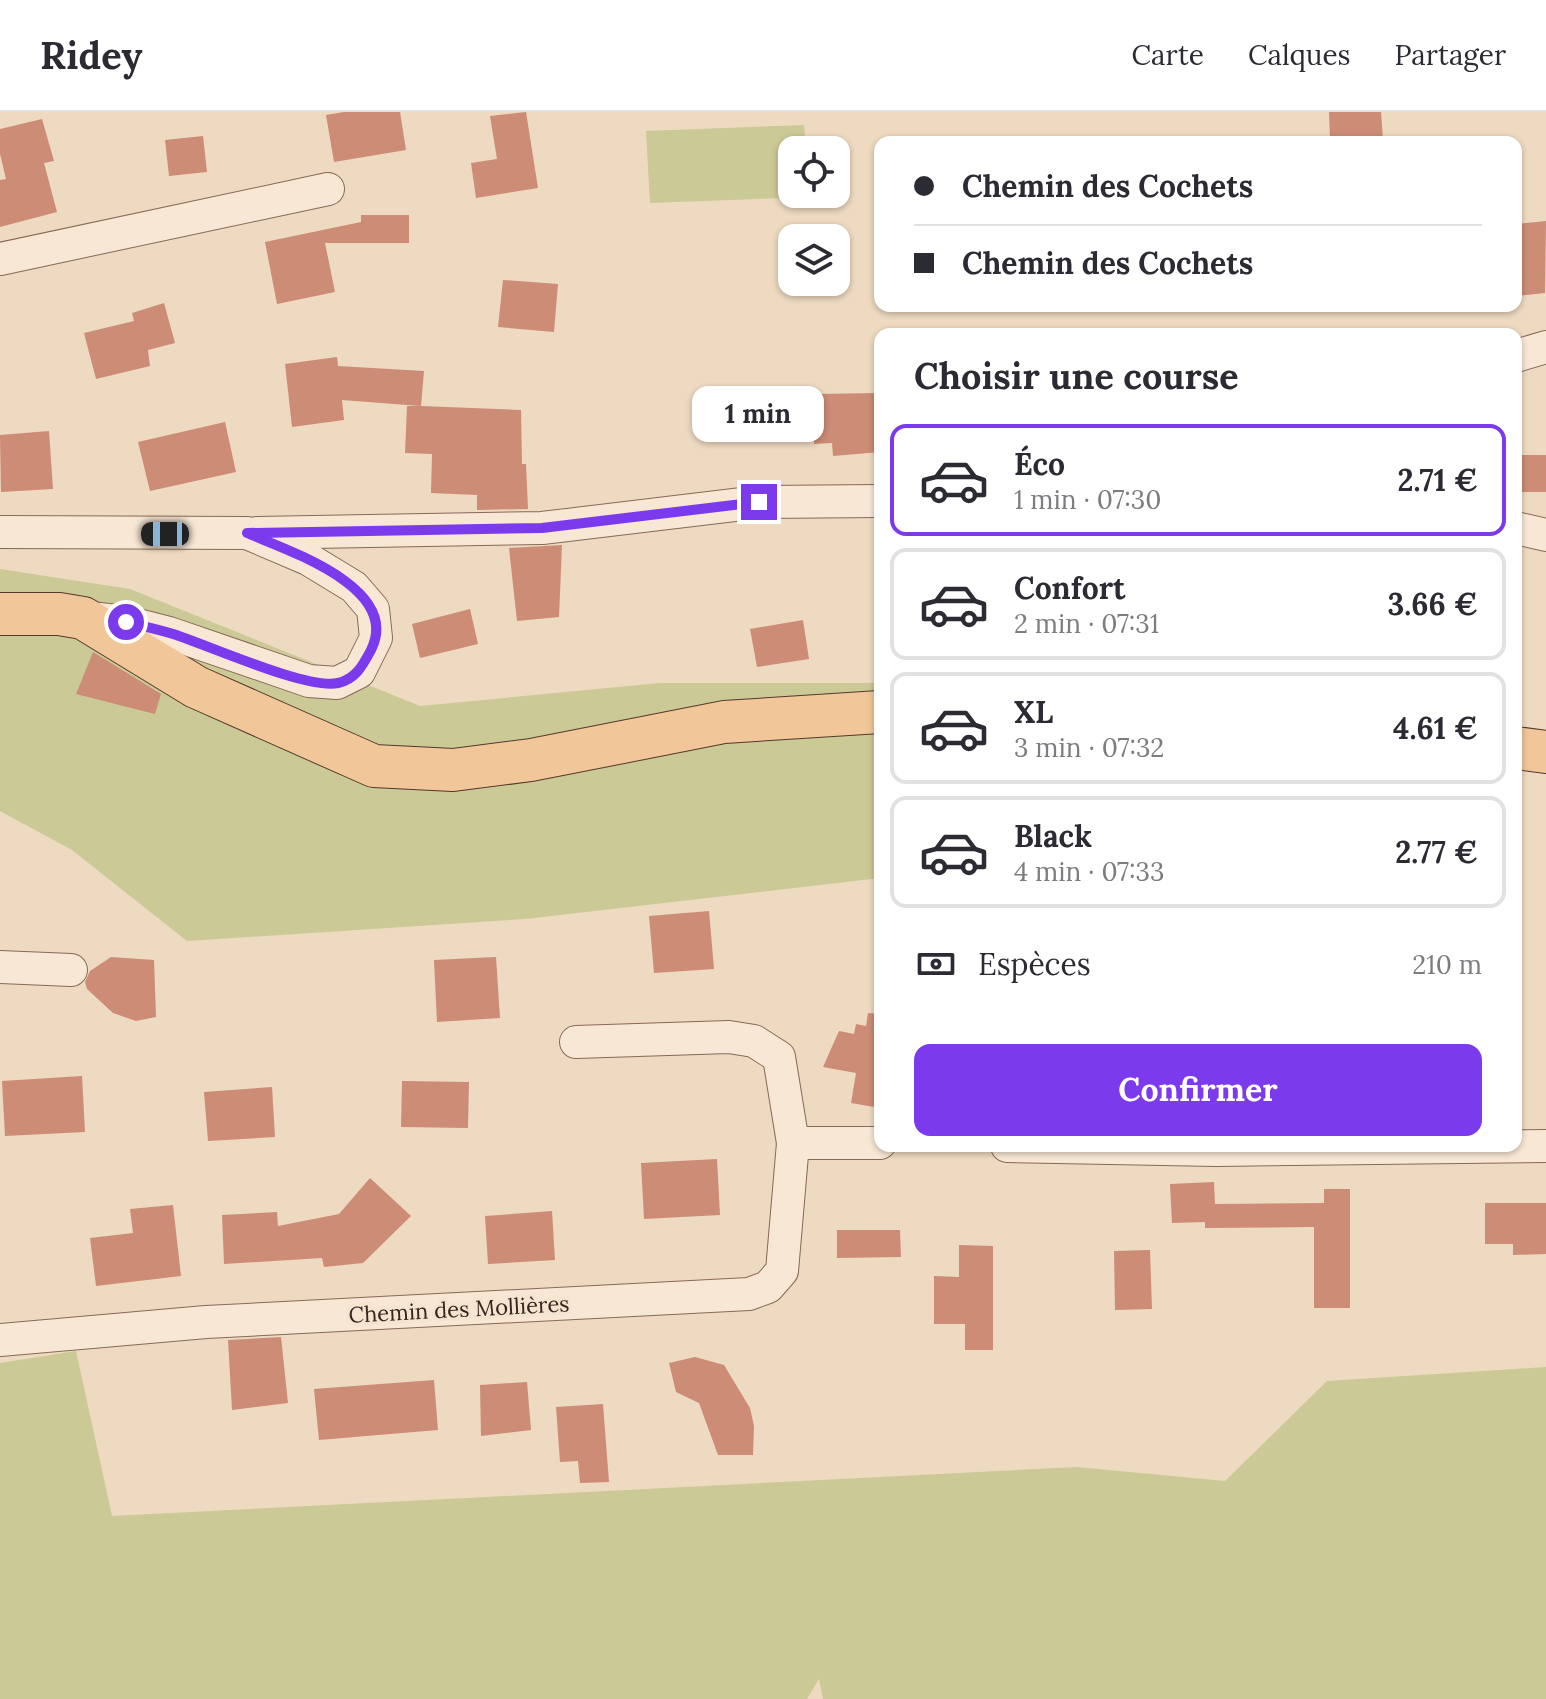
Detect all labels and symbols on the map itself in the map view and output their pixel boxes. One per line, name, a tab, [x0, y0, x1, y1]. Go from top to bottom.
callout: 1 min	[693, 386, 825, 442]
route end	[741, 484, 777, 520]
car	[141, 522, 189, 546]
route start	[108, 604, 144, 640]
street label: Chemin des Mollières	[348, 1289, 570, 1329]

